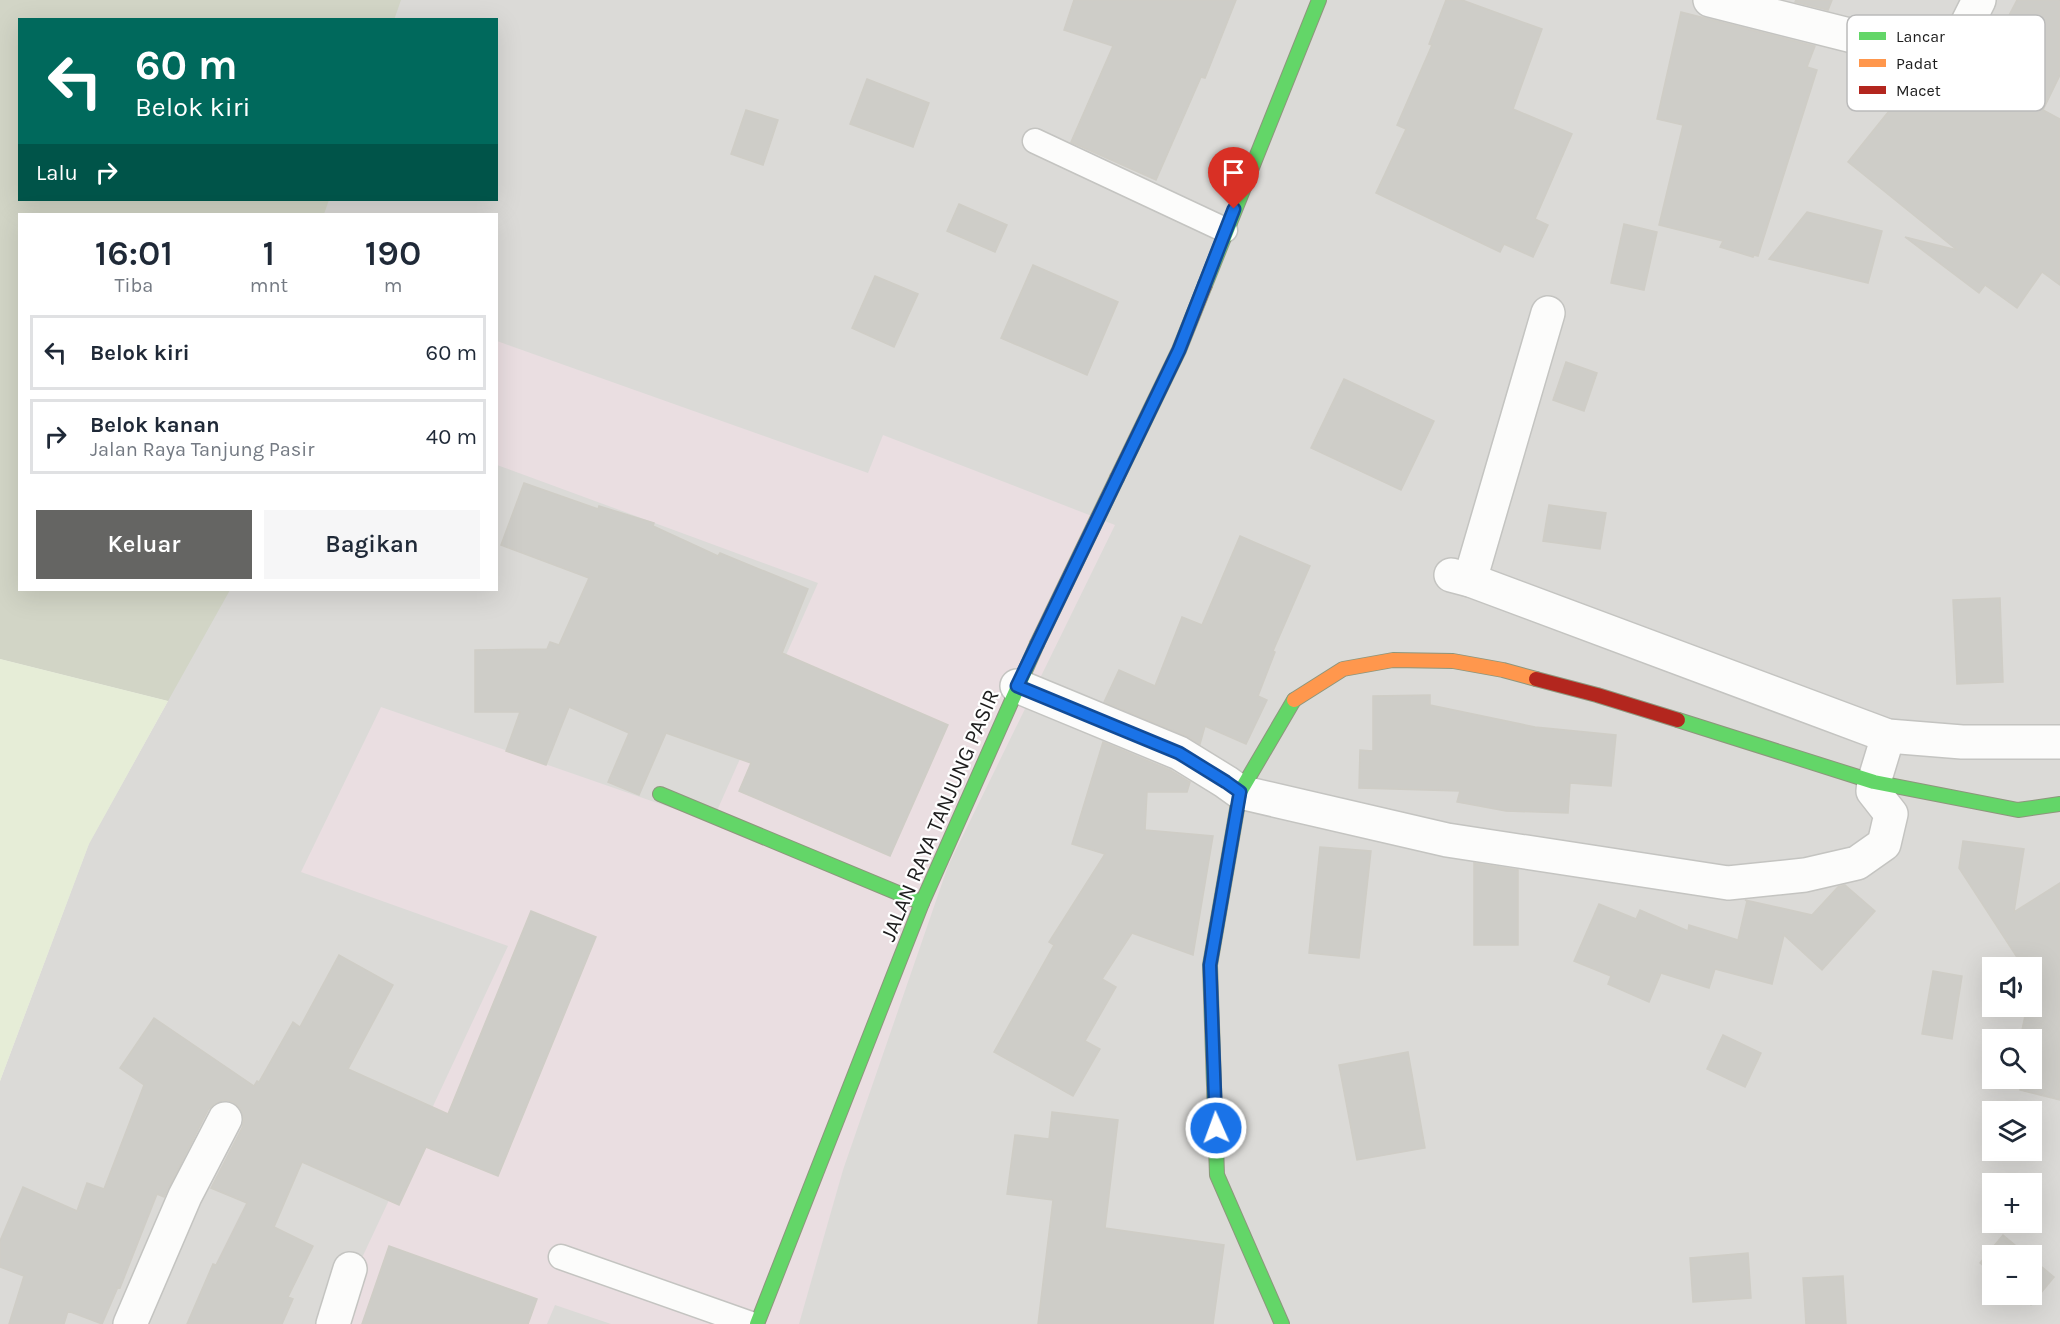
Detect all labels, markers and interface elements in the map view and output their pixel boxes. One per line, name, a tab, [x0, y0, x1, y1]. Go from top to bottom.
legend	[1847, 15, 2045, 111]
text: Lancar	[1896, 27, 1945, 46]
text: 60 m	[135, 40, 238, 90]
icon: left	[36, 42, 114, 120]
text: Padat	[1896, 54, 1938, 73]
text: Macet	[1896, 81, 1941, 100]
text: Belok kiri	[135, 91, 251, 123]
pin	[1208, 147, 1259, 209]
icon: right	[90, 156, 123, 189]
icon: arrive	[1217, 156, 1250, 189]
text: Lalu	[36, 160, 78, 186]
text: 16:01	[95, 232, 173, 274]
text: 1	[263, 232, 275, 274]
text: 190	[365, 232, 421, 274]
text: Tiba	[114, 274, 153, 297]
text: mnt	[250, 274, 288, 297]
text: m	[384, 274, 402, 297]
icon: left	[39, 336, 72, 369]
text: Belok kiri	[90, 340, 190, 366]
text: 60 m	[426, 340, 477, 366]
text: Belok kanan	[90, 412, 220, 438]
icon: right	[39, 420, 72, 453]
text: 40 m	[426, 424, 477, 450]
text: Jalan Raya Tanjung Pasir	[90, 438, 314, 461]
button: Keluar	[36, 510, 252, 579]
button: Bagikan	[264, 510, 480, 579]
street label: JALAN RAYA TANJUNG PASIR	[875, 686, 1005, 945]
map controls	[1982, 957, 2042, 1305]
button: sound	[1982, 957, 2042, 1017]
button: search	[1982, 1029, 2042, 1089]
position arrow	[1184, 1096, 1248, 1160]
button: layers	[1982, 1101, 2042, 1161]
button: +	[1982, 1173, 2042, 1233]
button: −	[1982, 1245, 2042, 1305]

